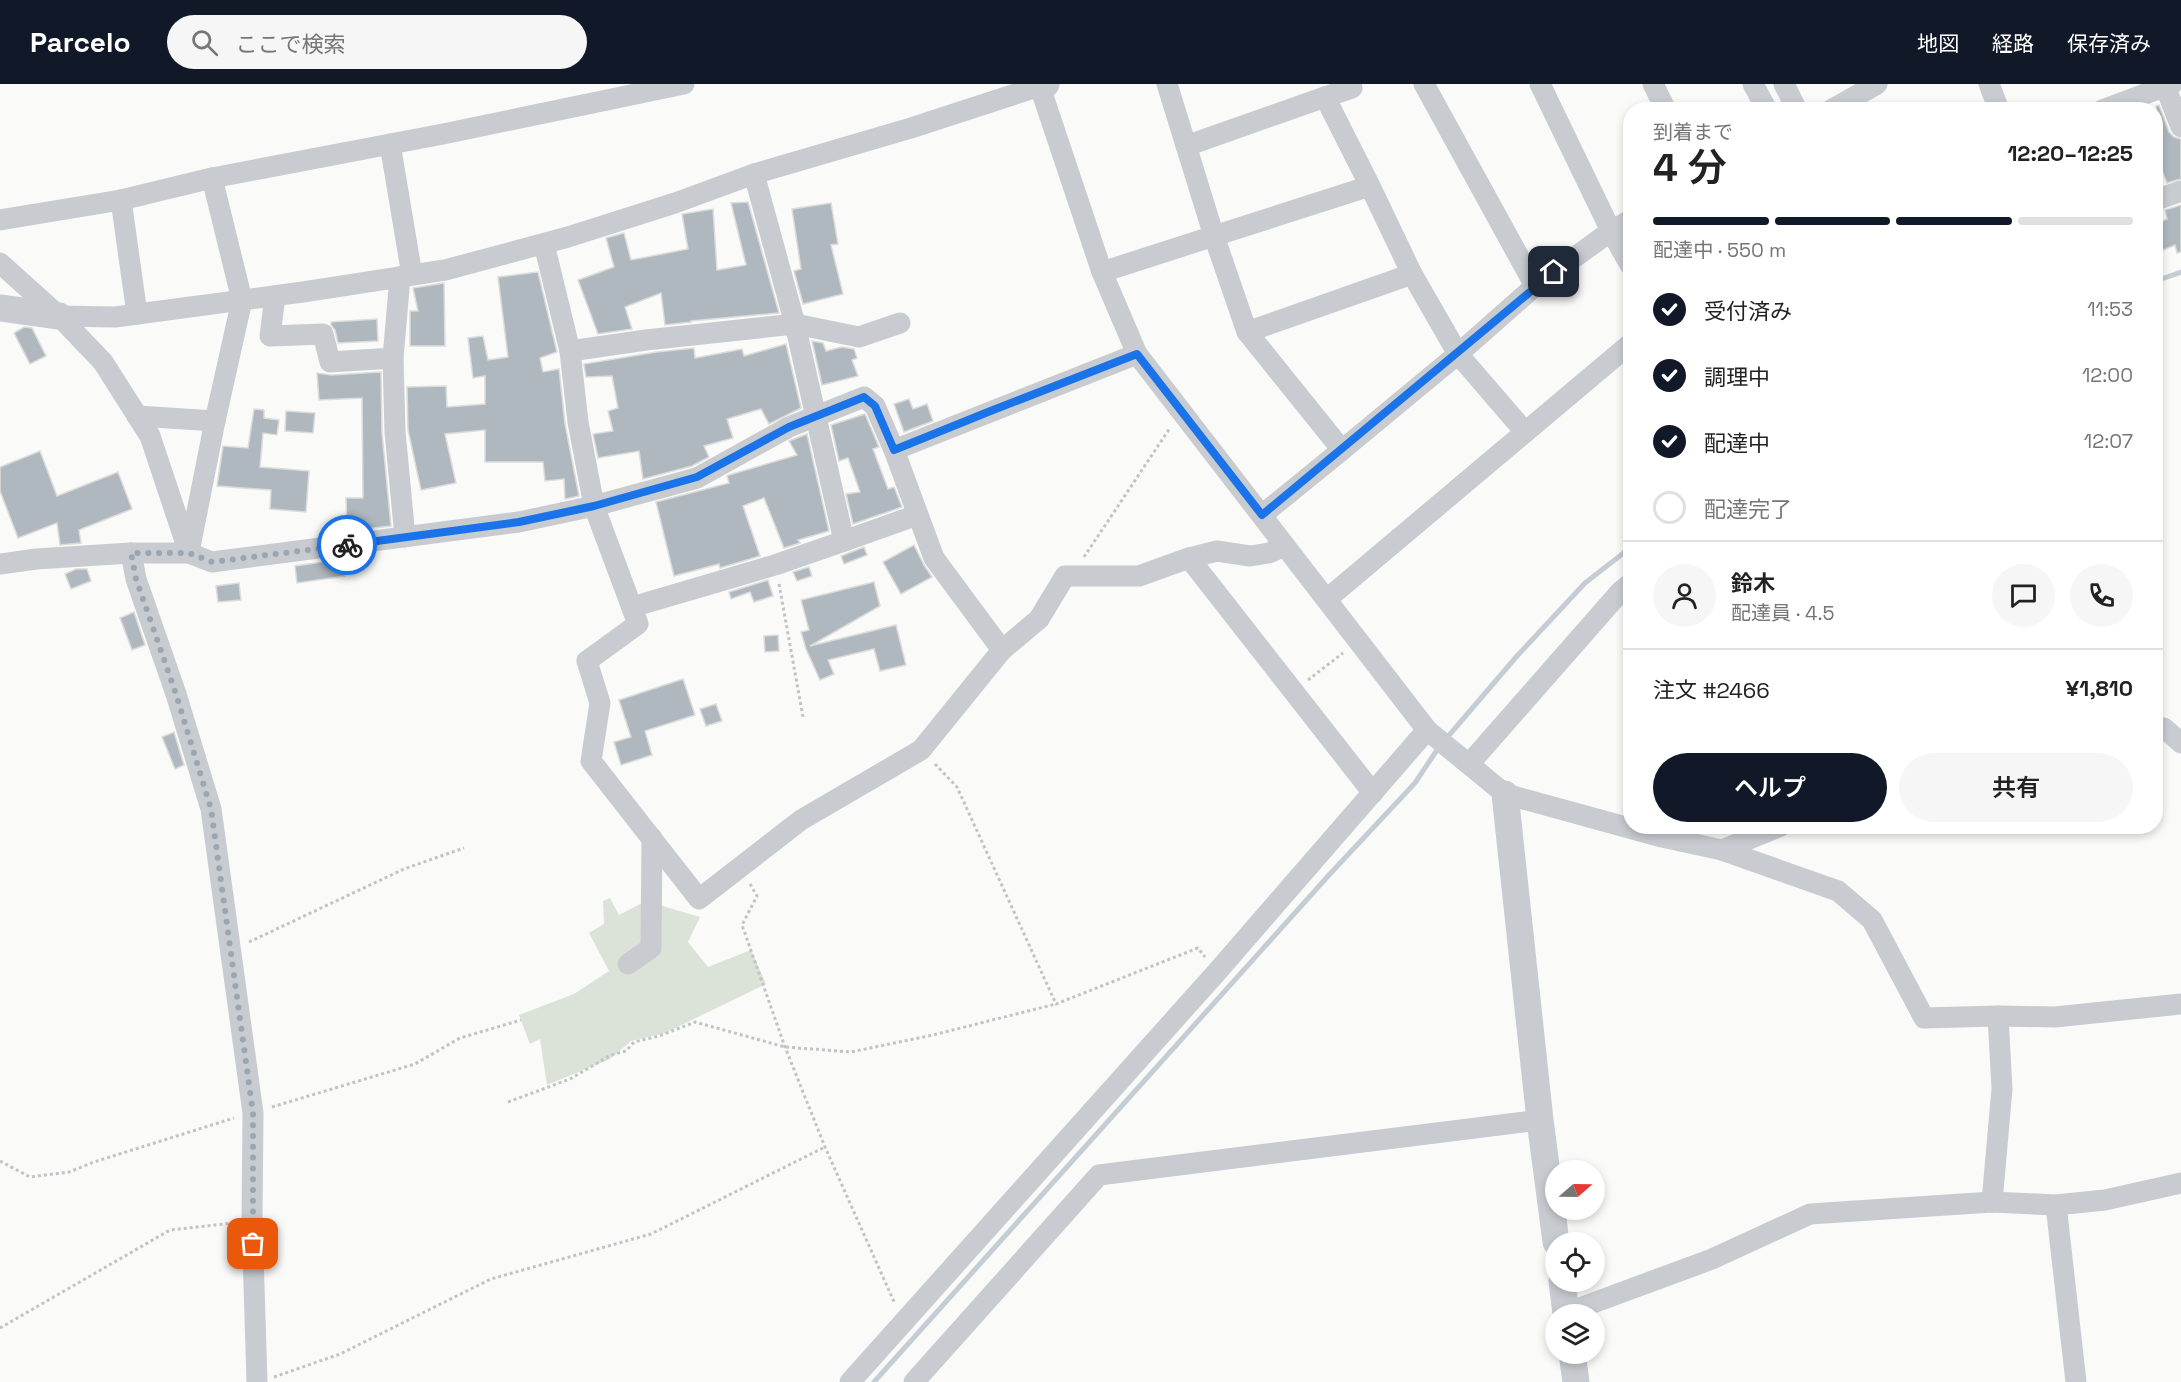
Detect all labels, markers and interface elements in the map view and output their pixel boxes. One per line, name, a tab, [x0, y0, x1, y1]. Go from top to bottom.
search box	[167, 15, 587, 69]
text: Parcelo	[30, 24, 131, 60]
icon: search	[188, 26, 221, 59]
text: ここで検索	[236, 30, 346, 58]
text: 地図	[1917, 30, 1959, 57]
text: 経路	[1992, 30, 2034, 57]
text: 保存済み	[2067, 30, 2151, 57]
text: 到着まで	[1653, 119, 1733, 145]
text: 12:20–12:25	[2007, 139, 2133, 167]
text: 4 分	[1653, 143, 1727, 192]
text: 配達中 · 550 m	[1653, 237, 1786, 263]
pin	[1528, 246, 1579, 297]
icon: home	[1537, 255, 1570, 288]
icon: check	[1653, 293, 1686, 326]
text: 11:53	[2087, 296, 2133, 322]
text: 受付済み	[1704, 297, 1792, 325]
icon: check	[1653, 359, 1686, 392]
text: 12:00	[2082, 362, 2133, 388]
text: 調理中	[1704, 363, 1770, 391]
icon: check	[1653, 425, 1686, 458]
text: 12:07	[2084, 428, 2133, 454]
text: 配達中	[1704, 429, 1770, 457]
text: 配達完了	[1704, 495, 1792, 523]
courier	[317, 515, 377, 575]
icon: bike	[331, 529, 364, 562]
button: person	[1653, 564, 1716, 627]
button: chat	[1992, 564, 2055, 627]
button: phone	[2070, 564, 2133, 627]
text: 鈴木	[1731, 569, 1775, 597]
text: 配達員 · 4.5	[1731, 600, 1835, 626]
text: ¥1,810	[2066, 674, 2133, 702]
text: 注文 #2466	[1653, 676, 1770, 704]
button: ヘルプ	[1653, 753, 1887, 822]
button: 共有	[1899, 753, 2133, 822]
north arrow	[1545, 1160, 1605, 1220]
map controls	[1545, 1160, 1605, 1364]
pin	[227, 1218, 278, 1269]
icon: bag	[236, 1227, 269, 1260]
button: locate	[1545, 1232, 1605, 1292]
button: layers	[1545, 1304, 1605, 1364]

